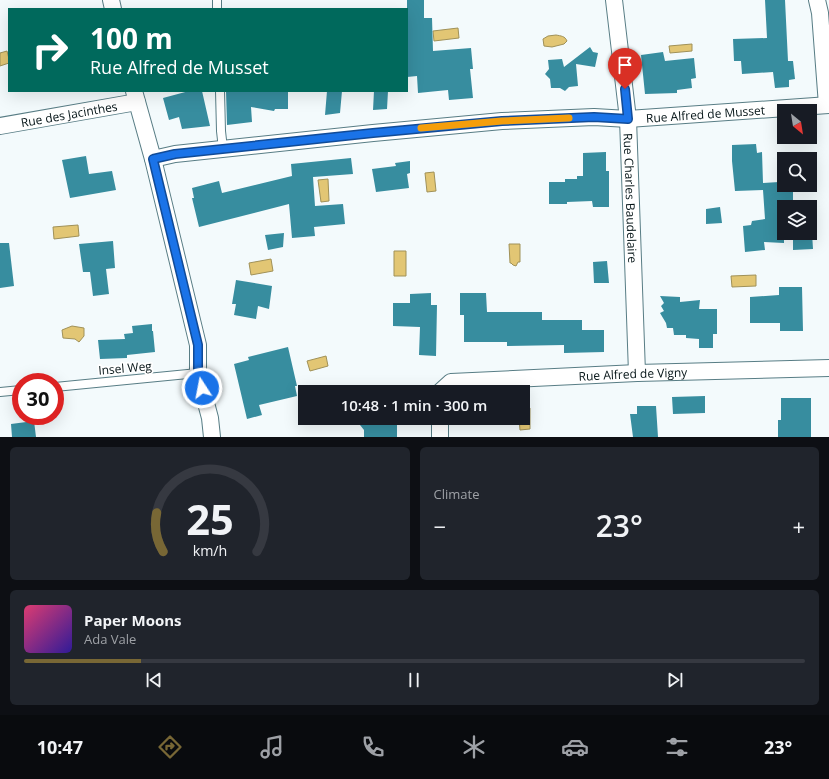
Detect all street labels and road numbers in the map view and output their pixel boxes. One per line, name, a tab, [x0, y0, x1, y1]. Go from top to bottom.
street label: Rue des Jacinthes	[19, 97, 119, 131]
street label: Rue Alfred de Musset	[645, 101, 766, 126]
street label: Rue Charles Baudelaire	[620, 133, 642, 264]
street label: Insel Weg	[98, 357, 153, 379]
street label: Rue Alfred de Vigny	[578, 363, 688, 384]

